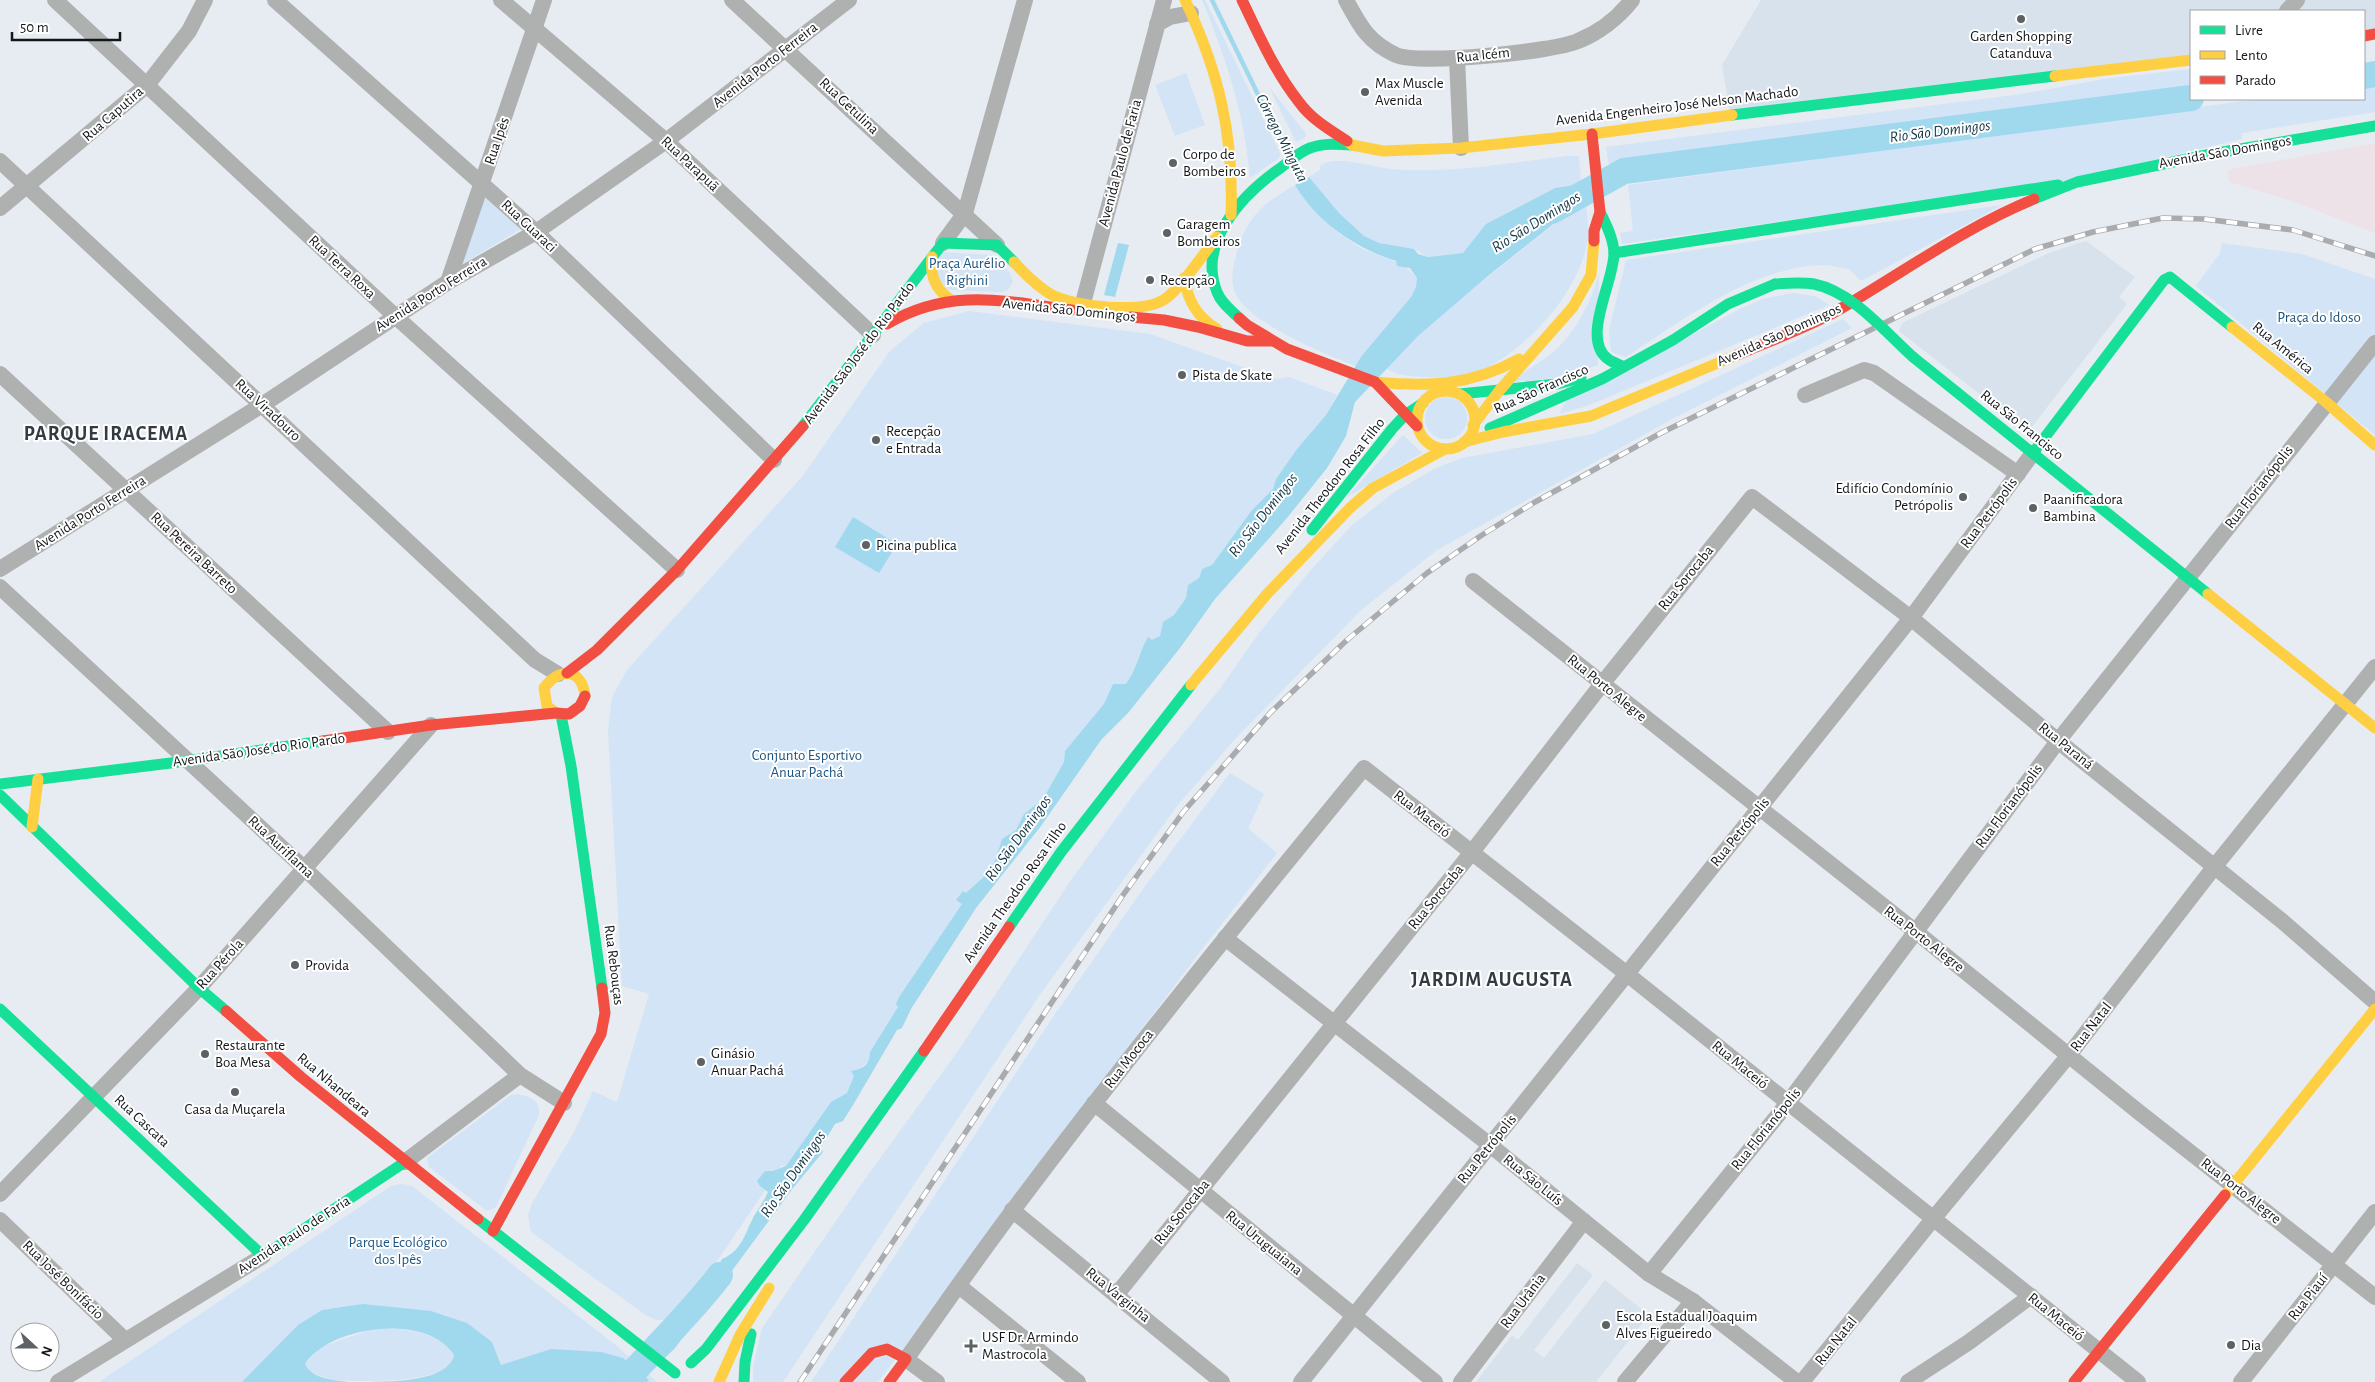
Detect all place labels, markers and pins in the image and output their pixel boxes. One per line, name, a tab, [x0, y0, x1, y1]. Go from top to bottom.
marker: Garden Shopping Catanduva	[2015, 13, 2027, 25]
place label: Garden Shopping Catanduva	[1970, 29, 2072, 61]
place label: Max Muscle Avenida	[1375, 76, 1444, 108]
marker: Max Muscle Avenida	[1359, 86, 1371, 98]
place label: Corpo de Bombeiros	[1183, 147, 1246, 179]
marker: Corpo de Bombeiros	[1167, 157, 1179, 169]
place label: Garagem Bombeiros	[1177, 217, 1240, 249]
marker: Garagem Bombeiros	[1161, 227, 1173, 239]
place label: Recepção	[1160, 273, 1215, 288]
marker: Recepção	[1144, 274, 1156, 286]
place label: Pista de Skate	[1192, 368, 1272, 383]
marker: Pista de Skate	[1176, 369, 1188, 381]
place label: Recepção e Entrada	[886, 424, 941, 456]
marker: Recepção e Entrada	[870, 434, 882, 446]
place label: Edifício Condomínio Petrópolis	[1836, 481, 1953, 513]
marker: Edifício Condomínio Petrópolis	[1957, 491, 1969, 503]
place label: Paanificadora Bambina	[2043, 492, 2123, 524]
marker: Paanificadora Bambina	[2027, 502, 2039, 514]
place label: Picina publica	[876, 538, 957, 553]
marker: Picina publica	[860, 539, 872, 551]
place label: Provida	[305, 958, 349, 973]
marker: Provida	[289, 959, 301, 971]
place label: Restaurante Boa Mesa	[215, 1038, 285, 1070]
place label: Ginásio Anuar Pachá	[711, 1046, 784, 1078]
marker: Restaurante Boa Mesa	[199, 1048, 211, 1060]
marker: Ginásio Anuar Pachá	[695, 1056, 707, 1068]
marker: Casa da Muçarela	[229, 1086, 241, 1098]
place label: Casa da Muçarela	[185, 1102, 285, 1117]
place label: Escola Estadual Joaquim Alves Figueiredo	[1616, 1309, 1758, 1341]
marker: Escola Estadual Joaquim Alves Figueiredo	[1600, 1319, 1612, 1331]
place label: USF Dr. Armindo Mastrocola	[982, 1330, 1079, 1362]
place label: Dia	[2241, 1338, 2261, 1353]
marker: USF Dr. Armindo Mastrocola	[964, 1339, 978, 1353]
marker: Dia	[2225, 1339, 2237, 1351]

